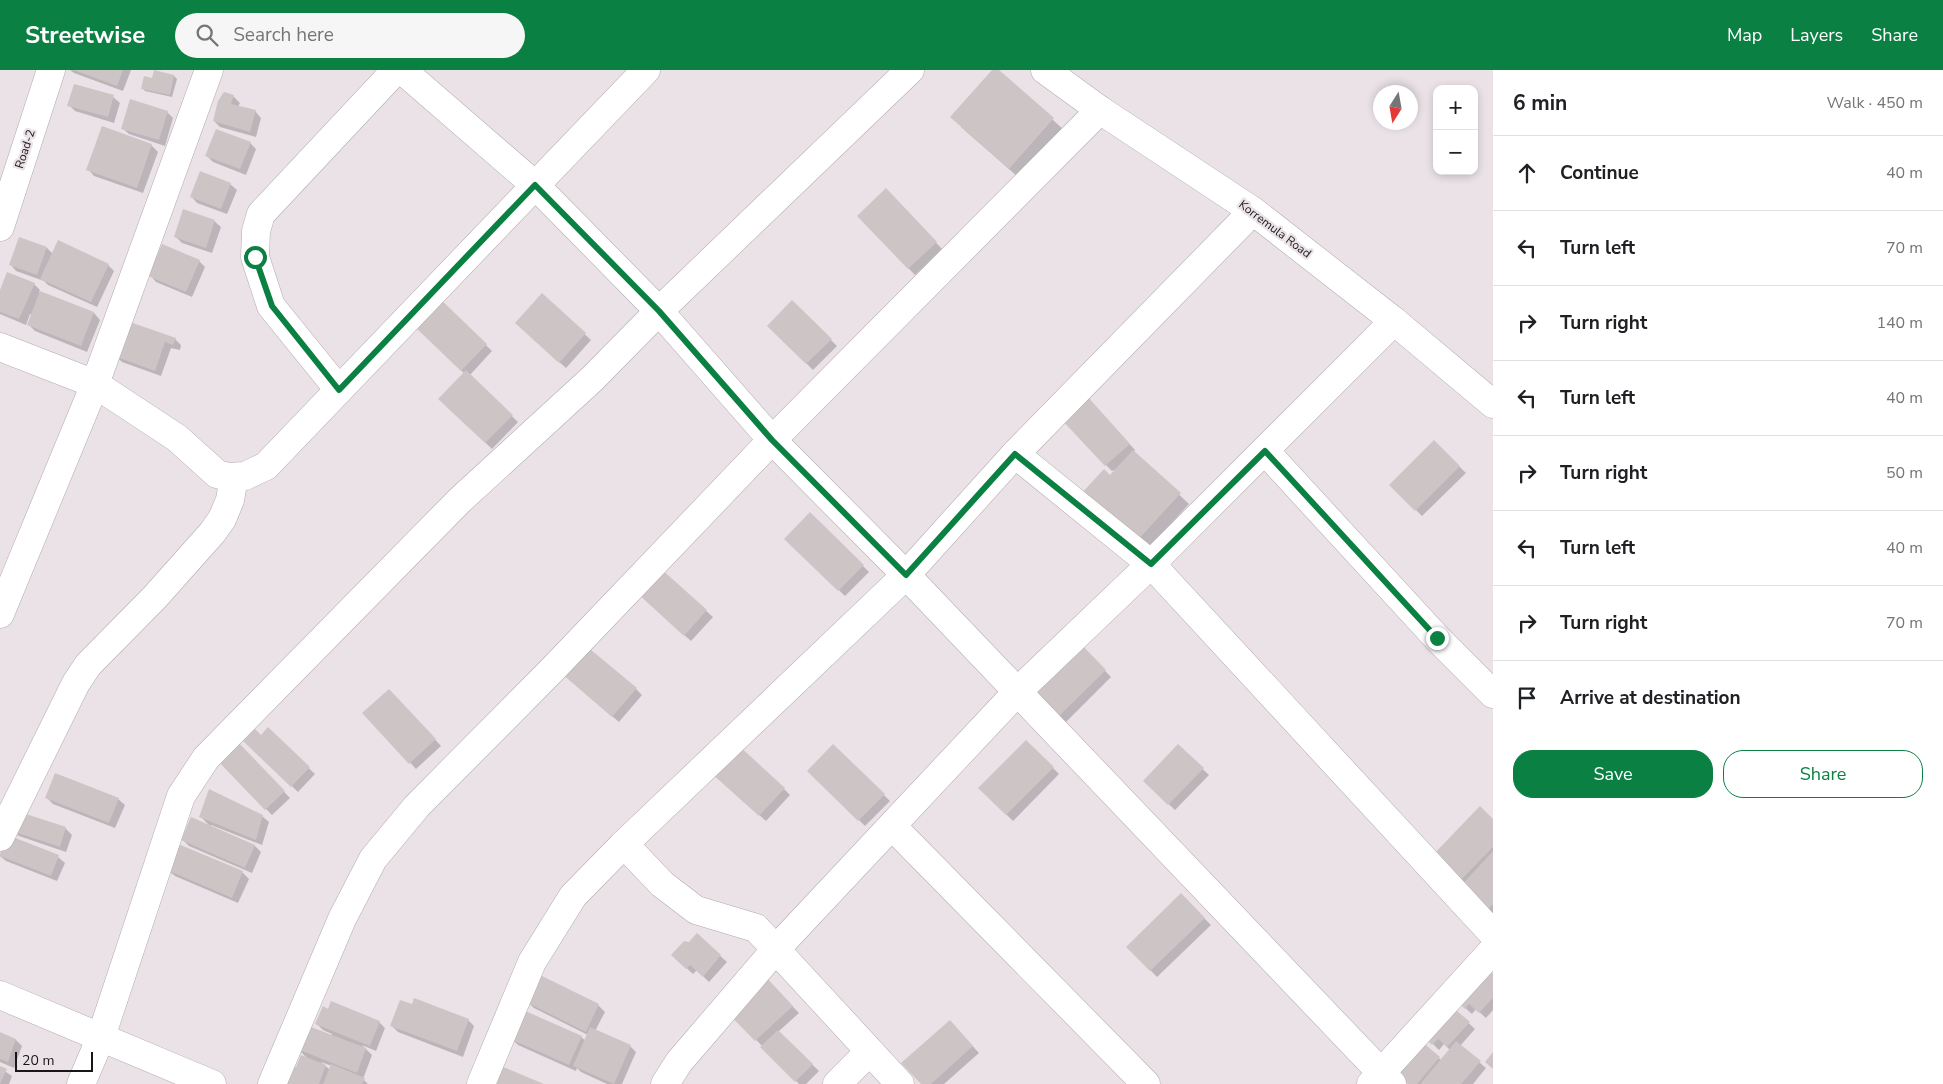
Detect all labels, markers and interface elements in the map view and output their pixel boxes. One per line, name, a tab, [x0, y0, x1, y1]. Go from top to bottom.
search box	[175, 13, 525, 58]
text: Streetwise	[25, 19, 145, 51]
icon: search	[193, 21, 221, 49]
text: Search here	[233, 22, 334, 48]
text: Map	[1727, 23, 1762, 47]
text: Layers	[1790, 23, 1843, 47]
text: Share	[1871, 23, 1918, 47]
north arrow	[1373, 85, 1418, 130]
map controls	[1433, 85, 1478, 175]
button: +	[1433, 85, 1478, 130]
text: 6 min	[1513, 89, 1567, 117]
text: Walk · 450 m	[1827, 92, 1923, 114]
street label: Road-2	[11, 127, 39, 171]
button: −	[1433, 130, 1478, 175]
icon: ahead	[1513, 159, 1541, 187]
text: Continue	[1560, 160, 1639, 186]
text: 40 m	[1886, 162, 1923, 184]
street label: Korremula Road	[1236, 196, 1314, 262]
icon: left	[1513, 234, 1541, 262]
text: Turn left	[1560, 235, 1635, 261]
text: 70 m	[1886, 237, 1923, 259]
route start	[244, 246, 267, 269]
icon: right	[1513, 309, 1541, 337]
text: Turn right	[1560, 310, 1647, 336]
text: 140 m	[1876, 312, 1923, 334]
icon: left	[1513, 384, 1541, 412]
text: Turn left	[1560, 385, 1635, 411]
text: 40 m	[1886, 387, 1923, 409]
icon: right	[1513, 459, 1541, 487]
text: Turn right	[1560, 460, 1647, 486]
text: 50 m	[1886, 462, 1923, 484]
icon: left	[1513, 534, 1541, 562]
text: Turn left	[1560, 535, 1635, 561]
text: 40 m	[1886, 537, 1923, 559]
icon: right	[1513, 609, 1541, 637]
text: Turn right	[1560, 610, 1647, 636]
text: 70 m	[1886, 612, 1923, 634]
route end	[1426, 627, 1449, 650]
icon: arrive	[1513, 684, 1541, 712]
text: Arrive at destination	[1560, 685, 1741, 711]
button: Save	[1513, 750, 1713, 798]
button: Share	[1723, 750, 1923, 798]
scale bar	[15, 1049, 92, 1072]
text: 20 m	[22, 1051, 54, 1070]

